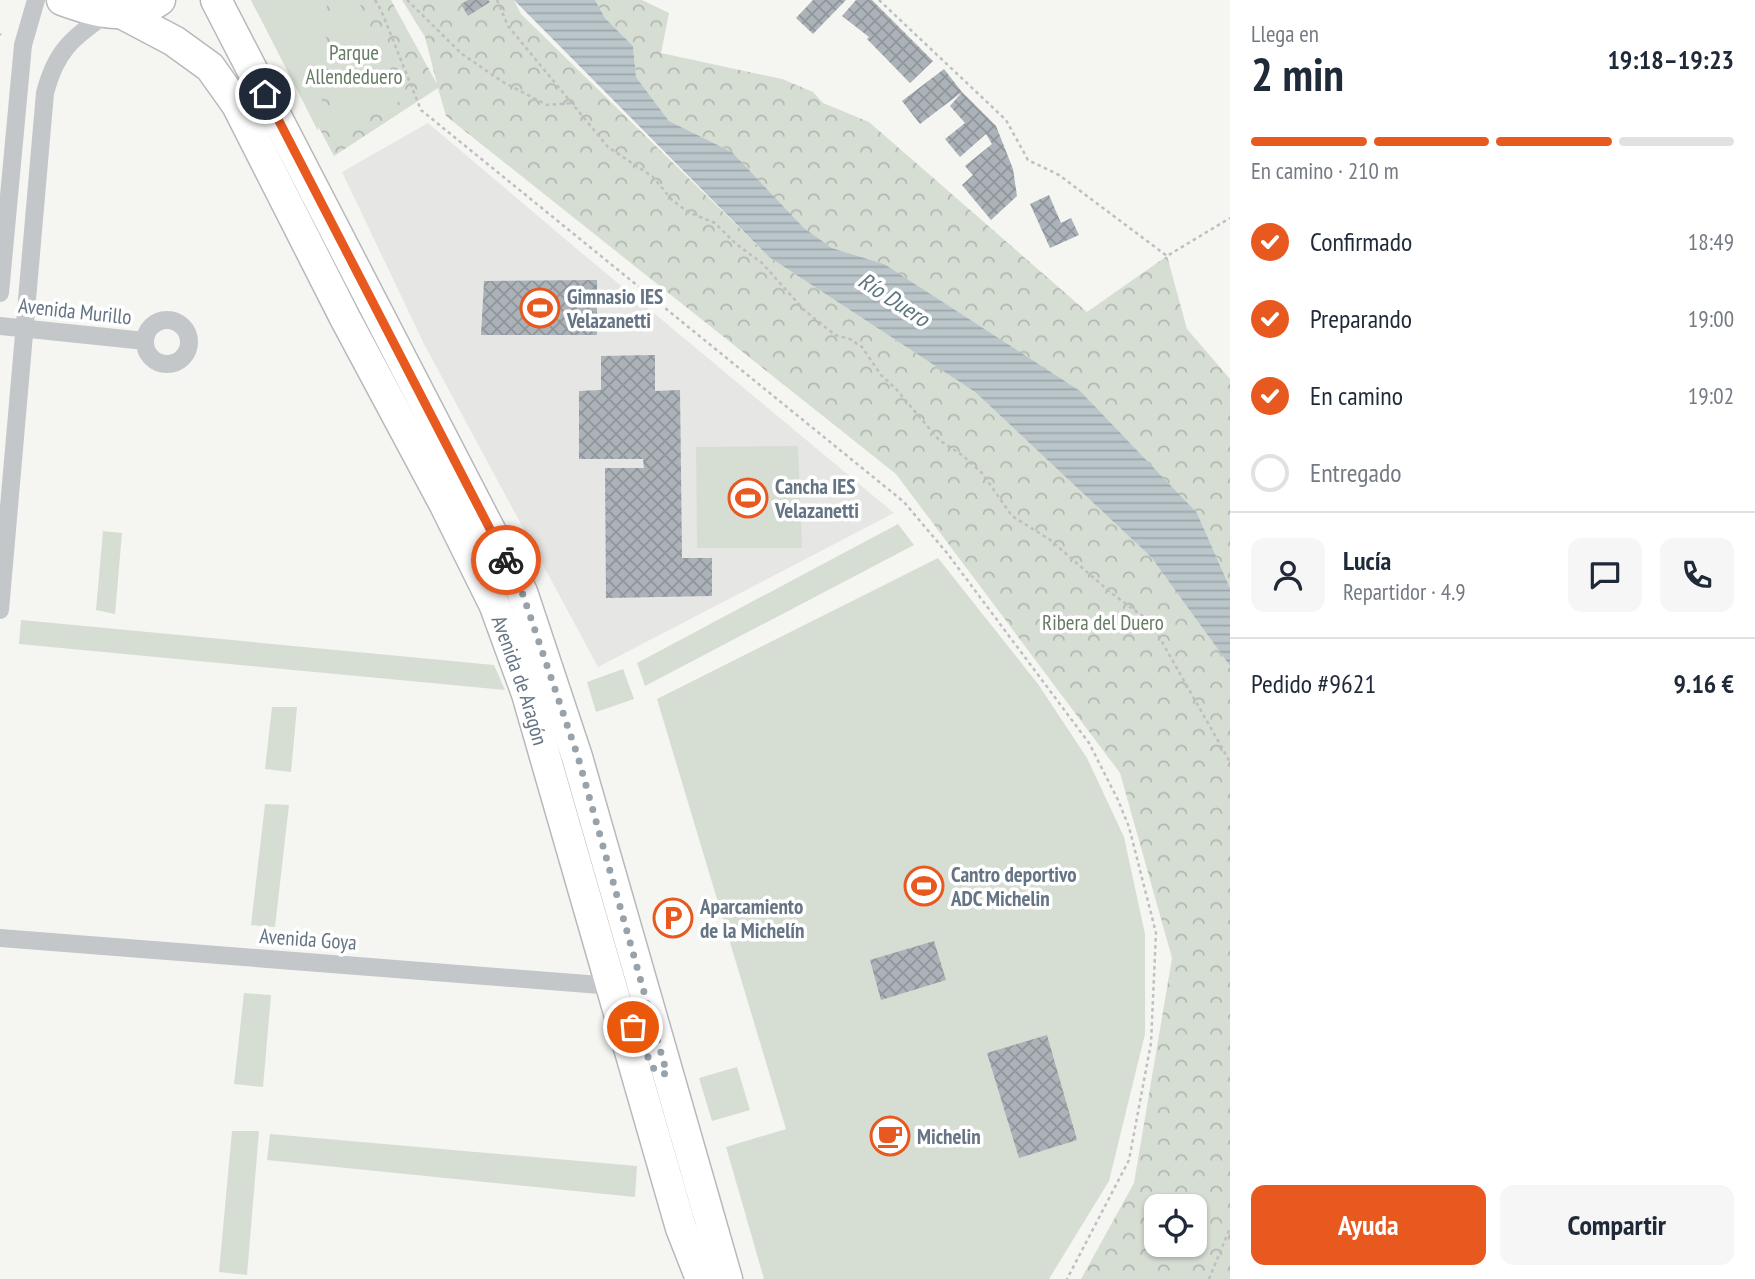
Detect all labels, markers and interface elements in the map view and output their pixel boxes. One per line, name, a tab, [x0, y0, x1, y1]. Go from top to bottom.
text: Llega en	[1251, 19, 1319, 48]
park label: Parque Allendeduero	[305, 39, 403, 90]
text: 19:18–19:23	[1607, 43, 1734, 76]
text: 2 min	[1251, 44, 1344, 104]
pin	[235, 64, 295, 124]
icon: home	[246, 75, 284, 113]
text: En camino · 210 m	[1251, 156, 1399, 185]
icon: check	[1251, 223, 1289, 261]
text: Confirmado	[1310, 225, 1412, 258]
text: 18:49	[1688, 227, 1734, 256]
water label: Río Duero	[853, 265, 937, 334]
place label: Gimnasio IES Velazanetti	[566, 283, 663, 334]
sports icon: Gimnasio IES Velazanetti	[519, 287, 561, 329]
street label: Avenida Murillo	[17, 292, 133, 330]
icon: check	[1251, 300, 1289, 338]
text: Preparando	[1310, 302, 1412, 335]
text: 19:00	[1688, 304, 1734, 333]
icon: check	[1251, 377, 1289, 415]
text: En camino	[1310, 379, 1403, 412]
text: 19:02	[1688, 381, 1734, 410]
text: Entregado	[1310, 456, 1402, 489]
place label: Cancha IES Velazanetti	[774, 473, 859, 524]
sports icon: Cancha IES Velazanetti	[727, 477, 769, 519]
courier	[471, 525, 541, 595]
button: person	[1251, 538, 1325, 612]
button: chat	[1568, 538, 1642, 612]
button: phone	[1660, 538, 1734, 612]
icon: bike	[487, 541, 525, 579]
text: Lucía	[1343, 544, 1391, 577]
text: Repartidor · 4.9	[1343, 577, 1466, 606]
park label: Ribera del Duero	[1042, 609, 1164, 636]
street label: Avenida de Aragón	[486, 612, 554, 748]
text: Pedido #9621	[1251, 667, 1376, 700]
text: 9.16 €	[1673, 667, 1734, 700]
place label: Cantro deportivo ADC Michelin	[950, 861, 1077, 912]
sports icon: Cantro deportivo ADC Michelin	[903, 865, 945, 907]
place label: Aparcamiento de la Michelín	[699, 893, 804, 944]
parking icon: Aparcamiento de la Michelín	[652, 897, 694, 939]
street label: Avenida Goya	[259, 922, 357, 956]
pin	[603, 997, 663, 1057]
icon: bag	[614, 1008, 652, 1046]
cafe icon: Michelin	[869, 1115, 911, 1157]
place label: Michelin	[917, 1123, 981, 1150]
button: Ayuda	[1251, 1185, 1486, 1265]
button: Compartir	[1500, 1185, 1734, 1265]
map controls	[1144, 1194, 1207, 1257]
button: locate	[1144, 1194, 1207, 1257]

